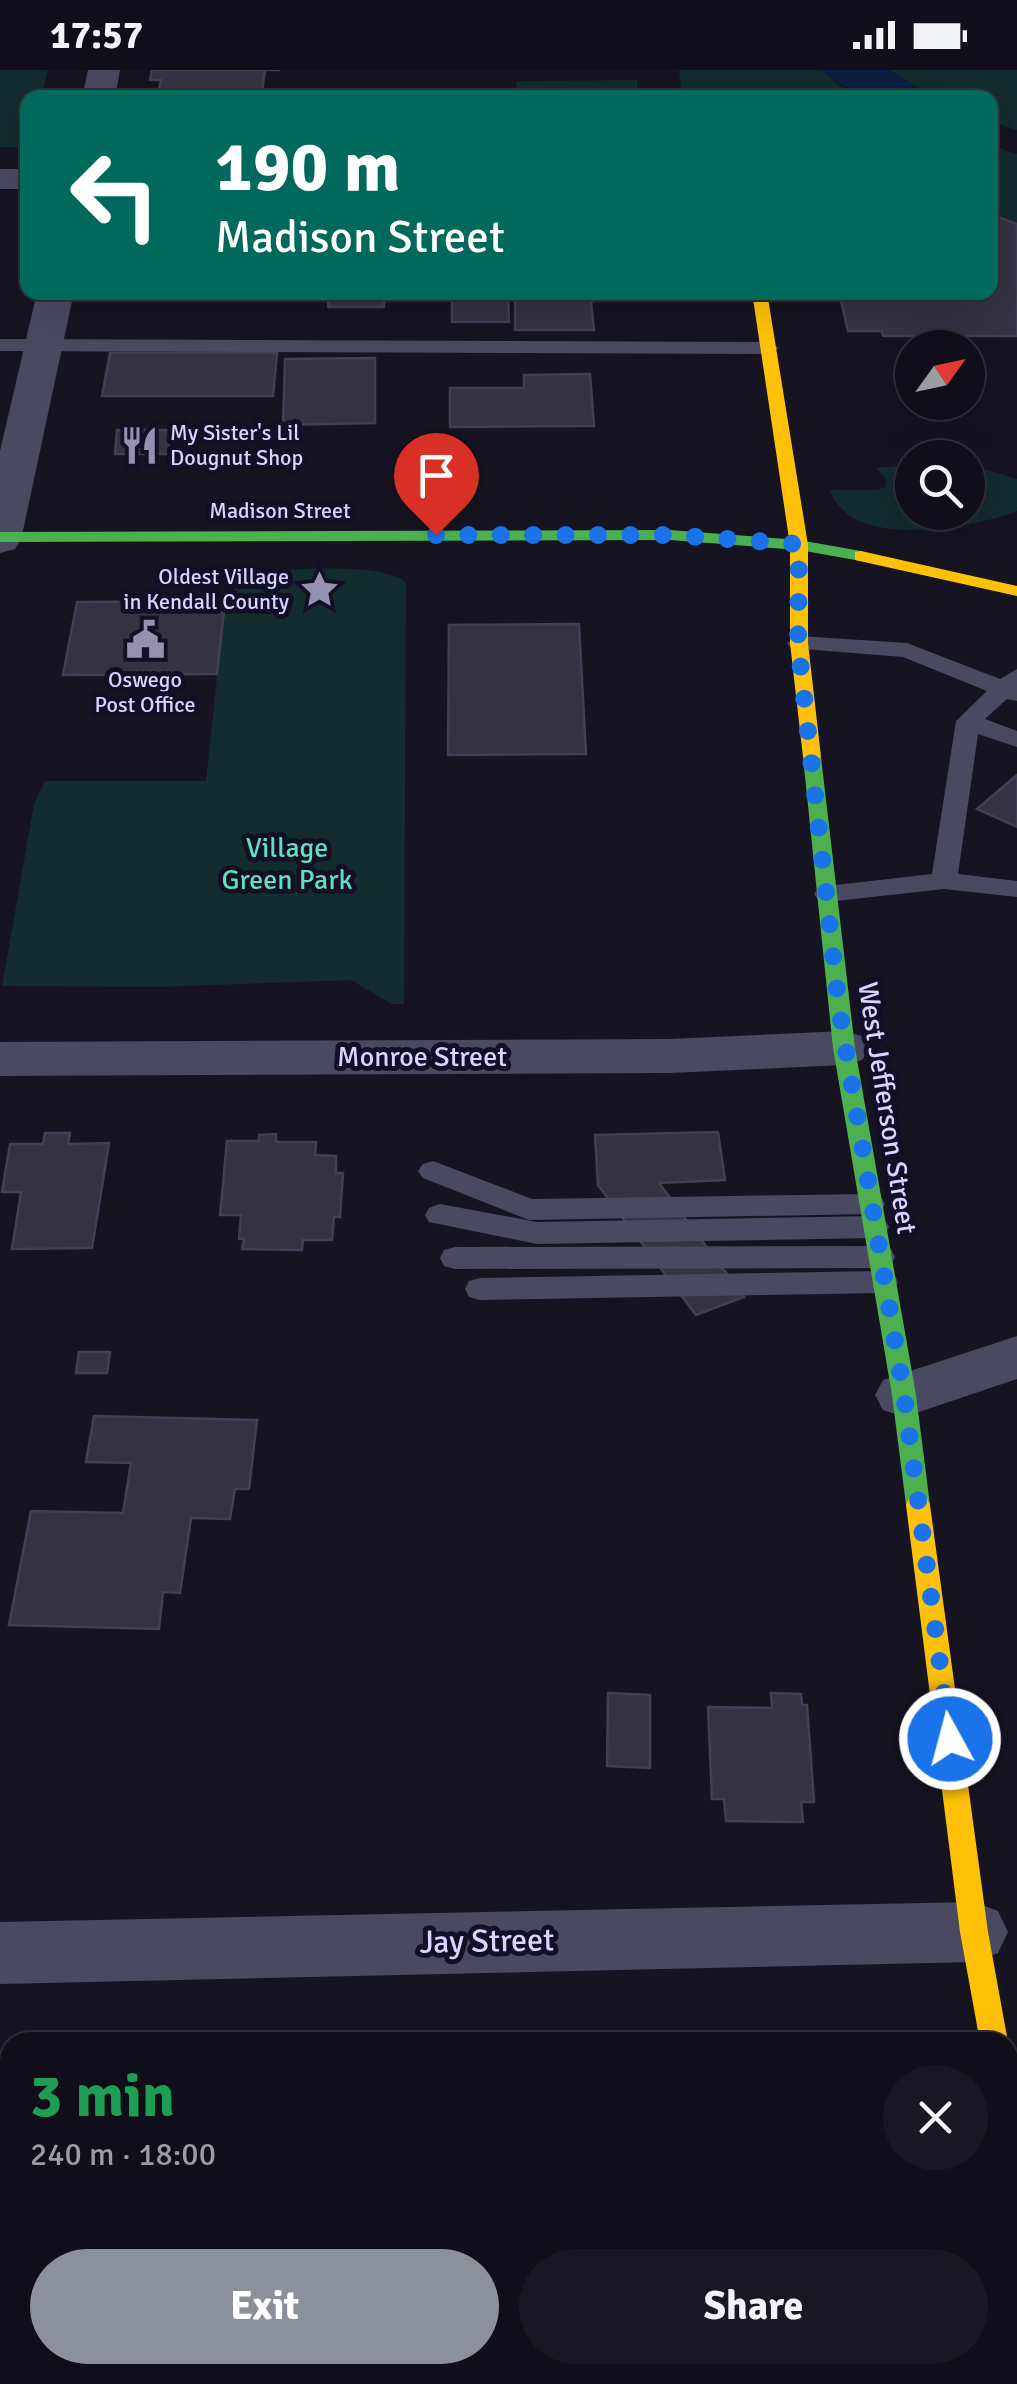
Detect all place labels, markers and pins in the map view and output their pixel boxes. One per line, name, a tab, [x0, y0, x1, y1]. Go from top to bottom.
place label: My Sister's Lil Dougnut Shop	[170, 419, 303, 471]
restaurant icon: My Sister's Lil Dougnut Shop	[119, 424, 161, 466]
pin	[394, 433, 479, 536]
place label: Oldest Village in Kendall County	[123, 563, 290, 615]
place icon: Oldest Village in Kendall County	[298, 568, 340, 610]
public building icon: Oswego Post Office	[124, 619, 166, 661]
place label: Oswego Post Office	[95, 666, 195, 718]

